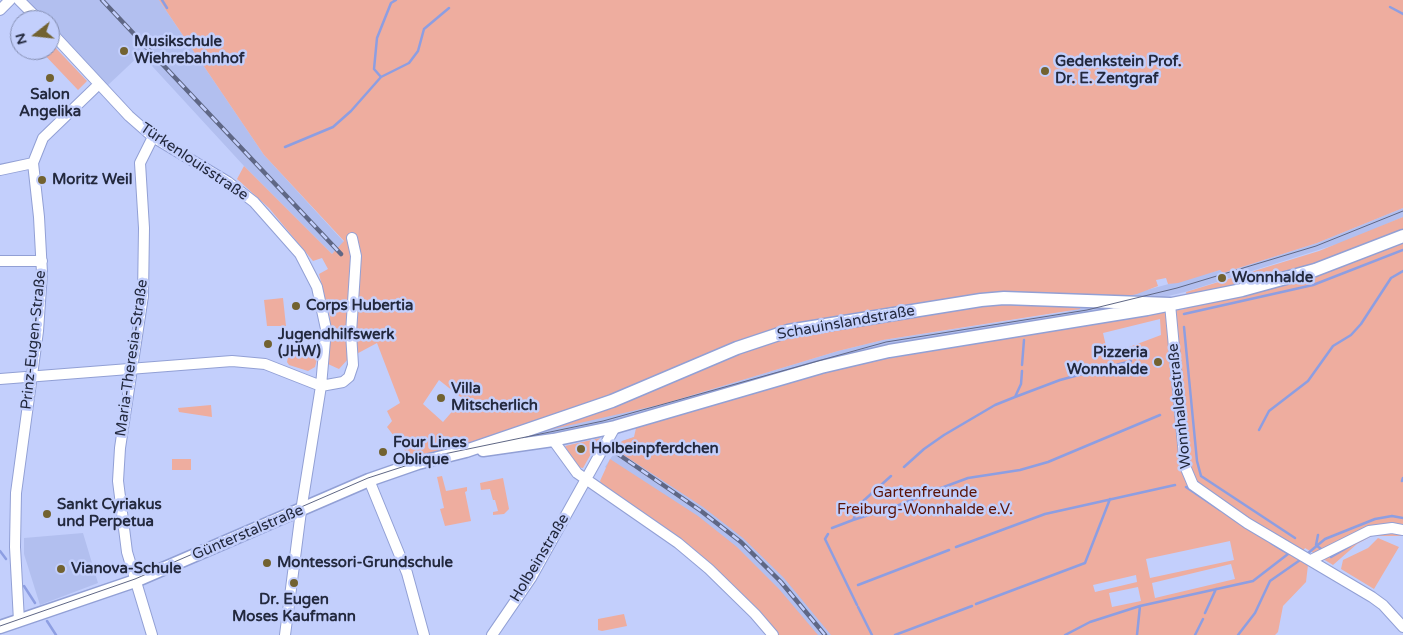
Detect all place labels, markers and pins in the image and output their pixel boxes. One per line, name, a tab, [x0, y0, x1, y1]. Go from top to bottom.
place label: Musikschule Wiehrebahnhof	[134, 33, 244, 68]
marker: Musikschule Wiehrebahnhof	[118, 45, 130, 57]
place label: Gedenkstein Prof. Dr. E. Zentgraf	[1055, 53, 1182, 88]
marker: Gedenkstein Prof. Dr. E. Zentgraf	[1039, 65, 1051, 77]
marker: Salon Angelika	[44, 72, 56, 84]
place label: Salon Angelika	[19, 86, 81, 121]
place label: Moritz Weil	[52, 171, 132, 189]
marker: Moritz Weil	[36, 174, 48, 186]
place label: Wonnhalde	[1232, 269, 1313, 287]
marker: Wonnhalde	[1216, 272, 1228, 284]
place label: Corps Hubertia	[306, 297, 413, 315]
marker: Corps Hubertia	[290, 300, 302, 312]
place label: Jugendhilfswerk (JHW)	[278, 326, 394, 361]
marker: Jugendhilfswerk (JHW)	[262, 338, 274, 350]
place label: Pizzeria Wonnhalde	[1067, 344, 1148, 379]
marker: Pizzeria Wonnhalde	[1152, 356, 1164, 368]
place label: Villa Mitscherlich	[451, 380, 538, 415]
marker: Villa Mitscherlich	[435, 392, 447, 404]
place label: Four Lines Oblique	[393, 434, 467, 469]
place label: Holbeinpferdchen	[591, 440, 719, 458]
marker: Holbeinpferdchen	[575, 443, 587, 455]
marker: Four Lines Oblique	[377, 446, 389, 458]
place label: Sankt Cyriakus und Perpetua	[57, 496, 162, 531]
marker: Sankt Cyriakus und Perpetua	[41, 508, 53, 520]
place label: Montessori-Grundschule	[277, 554, 453, 572]
marker: Montessori-Grundschule	[261, 557, 273, 569]
place label: Vianova-Schule	[71, 560, 181, 578]
marker: Vianova-Schule	[55, 563, 67, 575]
marker: Dr. Eugen Moses Kaufmann	[288, 577, 300, 589]
place label: Dr. Eugen Moses Kaufmann	[232, 591, 356, 626]

